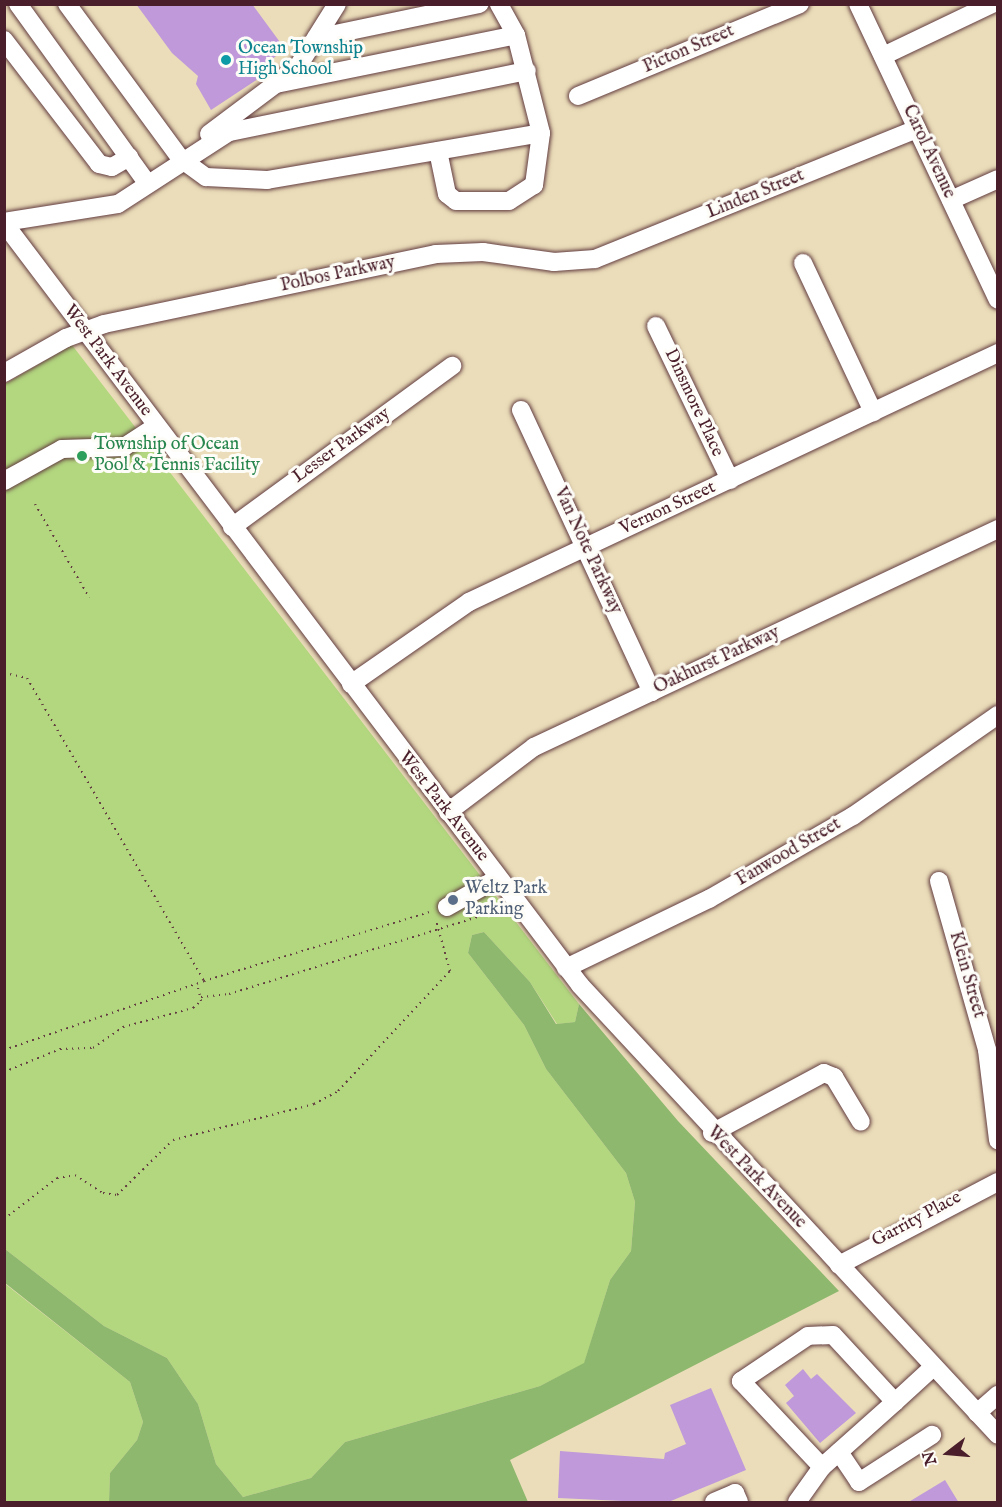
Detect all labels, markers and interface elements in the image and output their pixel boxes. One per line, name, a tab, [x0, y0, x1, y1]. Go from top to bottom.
street label: Picton Street	[640, 21, 738, 79]
place label: Ocean Township High School	[238, 39, 363, 82]
marker: Ocean Township High School	[219, 53, 233, 67]
street label: Carol Avenue	[897, 102, 959, 202]
street label: Linden Street	[704, 166, 808, 224]
street label: Polbos Parkway	[279, 252, 397, 298]
street label: West Park Avenue	[58, 301, 156, 421]
street label: Dinsmore Place	[659, 346, 727, 460]
street label: Lesser Parkway	[289, 403, 395, 489]
place label: Township of Ocean Pool & Tennis Facility	[94, 435, 260, 478]
marker: Township of Ocean Pool & Tennis Facility	[75, 449, 89, 463]
street label: Vernon Street	[617, 477, 719, 541]
street label: Van Note Parkway	[548, 484, 626, 618]
street label: Oakhurst Parkway	[651, 622, 783, 700]
street label: West Park Avenue	[393, 748, 493, 866]
street label: Fanwood Street	[733, 814, 845, 892]
place label: Weltz Park Parking	[465, 879, 547, 922]
marker: Weltz Park Parking	[446, 893, 460, 907]
street label: Klein Street	[943, 929, 989, 1021]
street label: West Park Avenue	[702, 1122, 810, 1234]
street label: Garrity Place	[869, 1187, 965, 1253]
north arrow	[918, 1423, 978, 1483]
text: N	[919, 1449, 942, 1467]

